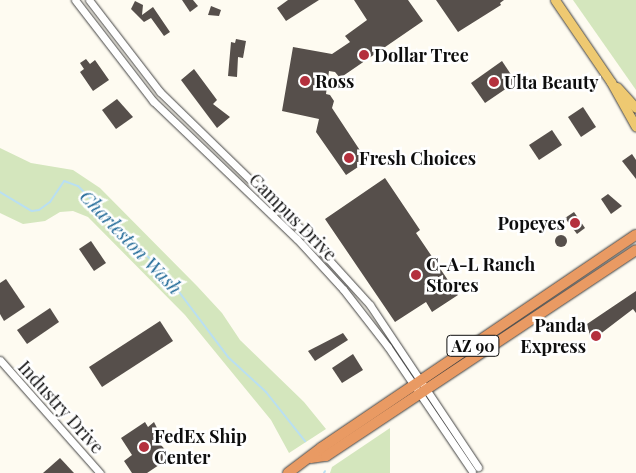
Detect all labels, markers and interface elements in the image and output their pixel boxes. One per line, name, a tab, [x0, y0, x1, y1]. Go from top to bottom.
place label: Dollar Tree	[374, 44, 470, 66]
marker: Dollar Tree	[358, 49, 370, 61]
place label: Ross	[315, 70, 354, 92]
place label: Ulta Beauty	[504, 71, 599, 93]
marker: Ross	[299, 75, 311, 87]
marker: Ulta Beauty	[488, 76, 500, 88]
place label: Fresh Choices	[359, 147, 476, 169]
marker: Fresh Choices	[343, 152, 355, 164]
street label: Campus Drive	[245, 169, 341, 265]
water label: Charleston Wash	[75, 185, 187, 299]
place label: Popeyes	[497, 212, 565, 234]
marker: Popeyes	[569, 217, 581, 229]
place label: C-A-L Ranch Stores	[426, 254, 535, 296]
marker: C-A-L Ranch Stores	[410, 269, 422, 281]
place label: Panda Express	[520, 315, 586, 358]
marker: Panda Express	[590, 330, 602, 342]
road number: AZ 90	[446, 332, 500, 360]
street label: Industry Drive	[14, 356, 108, 458]
place label: FedEx Ship Center	[154, 426, 247, 468]
marker: FedEx Ship Center	[138, 441, 150, 453]

